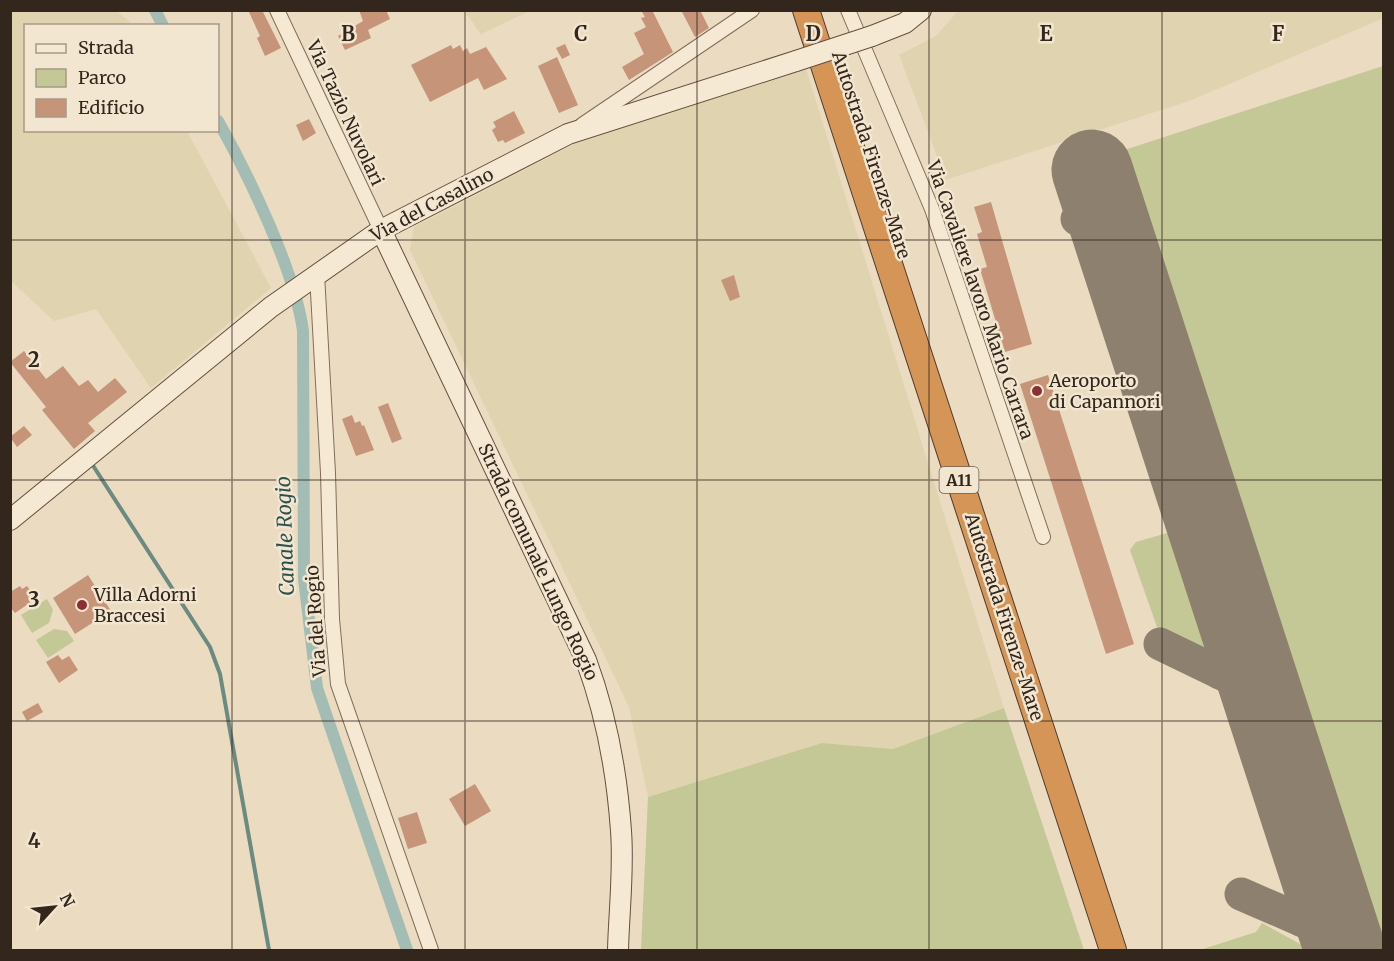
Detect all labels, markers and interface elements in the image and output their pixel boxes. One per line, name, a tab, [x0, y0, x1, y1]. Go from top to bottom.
text: B	[341, 21, 355, 46]
text: C	[574, 21, 588, 46]
text: D	[805, 21, 821, 46]
text: E	[1039, 21, 1053, 46]
text: F	[1272, 21, 1285, 46]
legend	[24, 24, 219, 132]
street label: Via Tazio Nuvolari	[301, 35, 389, 189]
text: Strada	[78, 36, 134, 59]
street label: Autostrada Firenze-Mare	[827, 47, 916, 261]
text: Parco	[78, 66, 126, 89]
text: Edificio	[78, 96, 144, 119]
street label: Via Cavaliere lavoro Mario Carrara	[921, 156, 1039, 443]
street label: Via del Casalino	[365, 162, 497, 247]
text: 2	[28, 347, 40, 372]
place label: Aeroporto di Capannori	[1048, 369, 1161, 413]
marker: Aeroporto di Capannori	[1030, 384, 1044, 398]
street label: Strada comunale Lungo Rogio	[473, 440, 604, 684]
road number: A11	[940, 467, 978, 493]
water label: Canale Rogio	[270, 476, 299, 596]
street label: Autostrada Firenze-Mare	[960, 509, 1049, 723]
street label: Via del Rogio	[300, 564, 331, 679]
place label: Villa Adorni Braccesi	[93, 583, 197, 627]
text: 3	[28, 587, 40, 612]
marker: Villa Adorni Braccesi	[75, 598, 89, 612]
text: 4	[28, 828, 41, 853]
north arrow	[24, 877, 84, 937]
text: N	[56, 890, 79, 911]

